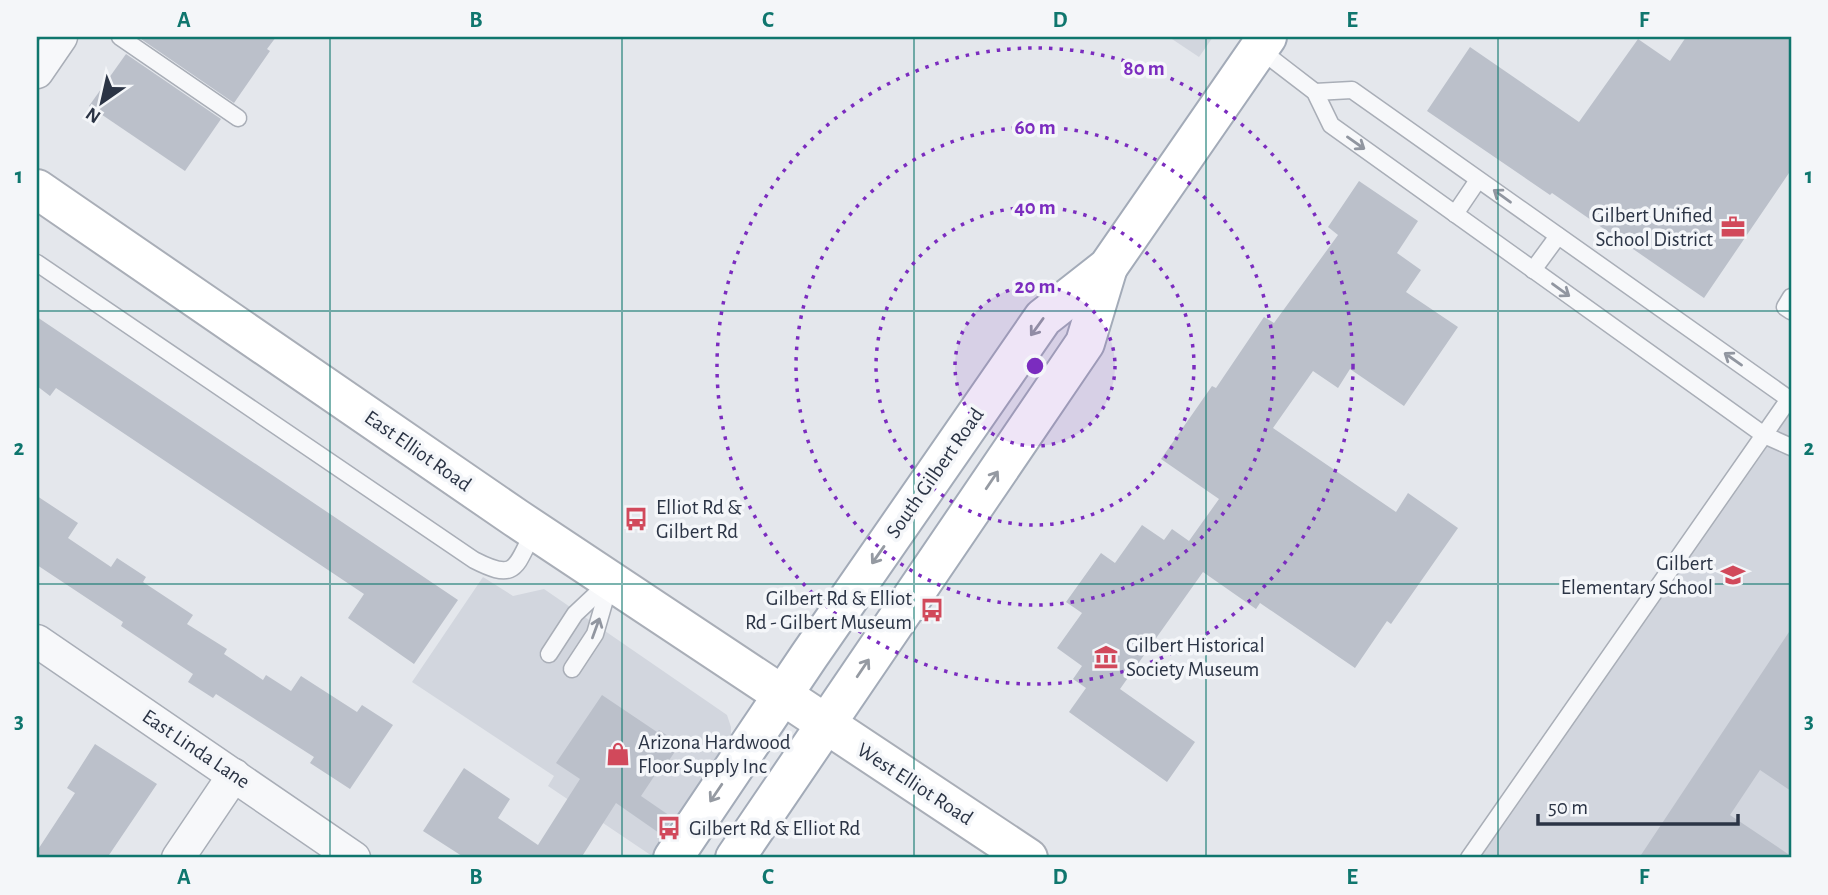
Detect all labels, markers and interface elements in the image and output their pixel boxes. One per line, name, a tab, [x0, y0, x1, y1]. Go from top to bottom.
text: A	[177, 9, 191, 32]
text: B	[469, 9, 483, 32]
text: C	[762, 9, 774, 32]
text: D	[1052, 9, 1068, 32]
text: E	[1346, 9, 1358, 32]
text: F	[1639, 9, 1650, 32]
text: 80 m	[1123, 58, 1165, 79]
north arrow	[66, 66, 136, 136]
text: N	[83, 103, 104, 126]
text: 60 m	[1014, 117, 1056, 138]
one-way arrow	[1346, 136, 1365, 150]
text: 1	[15, 165, 23, 188]
text: 1	[1805, 165, 1813, 188]
one-way arrow	[1493, 189, 1512, 203]
text: 40 m	[1014, 197, 1056, 218]
place label: Gilbert Unified School District	[1592, 205, 1713, 250]
office icon: Gilbert Unified School District	[1719, 213, 1747, 241]
text: 20 m	[1015, 276, 1055, 297]
one-way arrow	[1551, 283, 1570, 297]
one-way arrow	[1030, 317, 1045, 336]
one-way arrow	[1724, 352, 1743, 366]
centre of rings	[1023, 354, 1047, 378]
street label: South Gilbert Road	[882, 404, 988, 542]
street label: East Elliot Road	[361, 407, 475, 496]
text: 2	[14, 437, 25, 460]
text: 2	[1804, 437, 1815, 460]
one-way arrow	[984, 471, 999, 490]
place label: Elliot Rd & Gilbert Rd	[656, 497, 742, 542]
bus stop icon: Elliot Rd & Gilbert Rd	[622, 505, 650, 533]
one-way arrow	[871, 545, 885, 564]
place label: Gilbert Elementary School	[1561, 553, 1713, 598]
school or university icon: Gilbert Elementary School	[1719, 561, 1747, 589]
place label: Gilbert Rd & Elliot Rd - Gilbert Museum	[745, 588, 912, 633]
bus stop icon: Gilbert Rd & Elliot Rd - Gilbert Museum	[918, 596, 946, 624]
one-way arrow	[591, 617, 603, 639]
place label: Gilbert Historical Society Museum	[1126, 635, 1265, 680]
museum icon: Gilbert Historical Society Museum	[1092, 643, 1120, 671]
one-way arrow	[856, 659, 870, 678]
street label: East Linda Lane	[138, 705, 254, 793]
text: 3	[14, 710, 24, 733]
text: 3	[1804, 710, 1814, 733]
place label: Arizona Hardwood Floor Supply Inc	[638, 732, 791, 777]
street label: West Elliot Road	[853, 739, 977, 829]
shop icon: Arizona Hardwood Floor Supply Inc	[604, 740, 632, 768]
one-way arrow	[709, 783, 724, 802]
scale bar	[1538, 783, 1737, 827]
text: 50 m	[1548, 797, 1588, 818]
bus stop icon: Gilbert Rd & Elliot Rd	[655, 814, 683, 842]
place label: Gilbert Rd & Elliot Rd	[689, 818, 861, 839]
text: A	[177, 866, 191, 889]
text: B	[469, 866, 483, 889]
text: C	[762, 866, 774, 889]
text: D	[1052, 866, 1068, 889]
text: E	[1346, 866, 1358, 889]
text: F	[1639, 866, 1650, 889]

